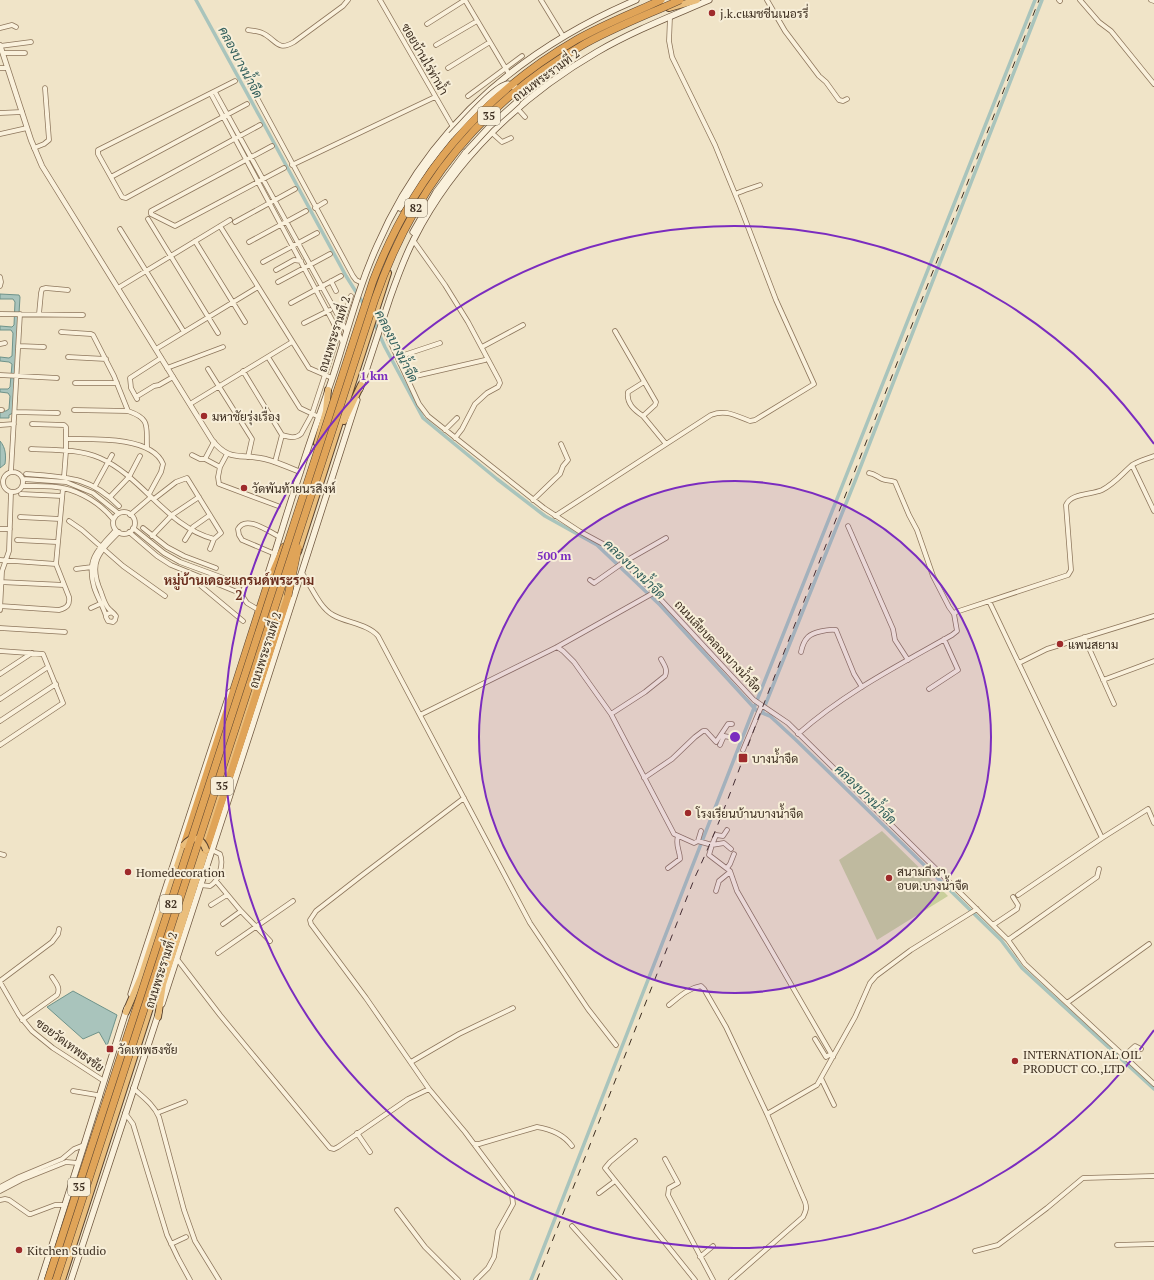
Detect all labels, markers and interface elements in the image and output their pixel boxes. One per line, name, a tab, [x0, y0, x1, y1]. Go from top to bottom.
place label: j.k.cแมชชีนเนอรรี่	[720, 3, 809, 21]
marker: j.k.cแมชชีนเนอรรี่	[707, 8, 717, 18]
street label: ซอยบ้านไร่ท่าน้ำ	[398, 19, 454, 97]
water label: คลองบางน้ำจืด	[215, 21, 270, 101]
street label: ถนนพระรามที่ 2	[508, 43, 582, 104]
road number: 35	[478, 107, 500, 125]
road number: 82	[405, 199, 427, 217]
street label: ถนนพระรามที่ 2	[312, 293, 353, 374]
water label: คลองบางน้ำจืด	[371, 305, 426, 386]
text: 1 km	[360, 368, 388, 383]
place label: มหาชัยรุ่งเรื่อง	[212, 406, 280, 426]
marker: มหาชัยรุ่งเรื่อง	[199, 411, 209, 421]
place label: วัดพันท้ายนรสิงห์	[252, 481, 336, 496]
marker: วัดพันท้ายนรสิงห์	[239, 483, 249, 493]
water label: คลองบางน้ำจืด	[600, 533, 672, 603]
text: 500 m	[537, 548, 571, 563]
district label: หมู่บ้านเดอะแกรนด์พระราม 2	[164, 571, 314, 604]
street label: ถนนเลียบคลองบางน้ำจืด	[671, 595, 767, 695]
street label: ถนนพระรามที่ 2	[243, 609, 284, 690]
place label: แพนสยาม	[1068, 637, 1118, 652]
marker: แพนสยาม	[1055, 639, 1065, 649]
centre of rings	[728, 730, 742, 744]
place label: บางน้ำจืด	[752, 748, 798, 766]
marker: บางน้ำจืด	[737, 752, 749, 764]
water label: คลองบางน้ำจืด	[831, 758, 903, 828]
road number: 35	[211, 777, 233, 795]
place label: โรงเรียนบ้านบางนํ้าจืด	[695, 803, 803, 821]
marker: โรงเรียนบ้านบางนํ้าจืด	[683, 808, 693, 818]
place label: สนามกีฬา อบต.บางน้ำจืด	[897, 864, 969, 893]
place label: Homedecoration	[136, 865, 225, 880]
marker: Homedecoration	[123, 867, 133, 877]
marker: สนามกีฬา อบต.บางน้ำจืด	[884, 873, 894, 883]
road number: 82	[160, 895, 182, 913]
street label: ถนนพระรามที่ 2	[139, 929, 180, 1010]
street label: ซอยวัดเทพธงชัย	[33, 1015, 107, 1075]
place label: วัดเทพธงชัย	[118, 1042, 178, 1057]
marker: วัดเทพธงชัย	[105, 1044, 115, 1054]
place label: INTERNATIONAL OIL PRODUCT CO.,LTD	[1023, 1047, 1141, 1076]
marker: INTERNATIONAL OIL PRODUCT CO.,LTD	[1010, 1056, 1020, 1066]
road number: 35	[68, 1178, 90, 1196]
place label: Kitchen Studio	[27, 1243, 107, 1258]
marker: Kitchen Studio	[14, 1245, 24, 1255]

